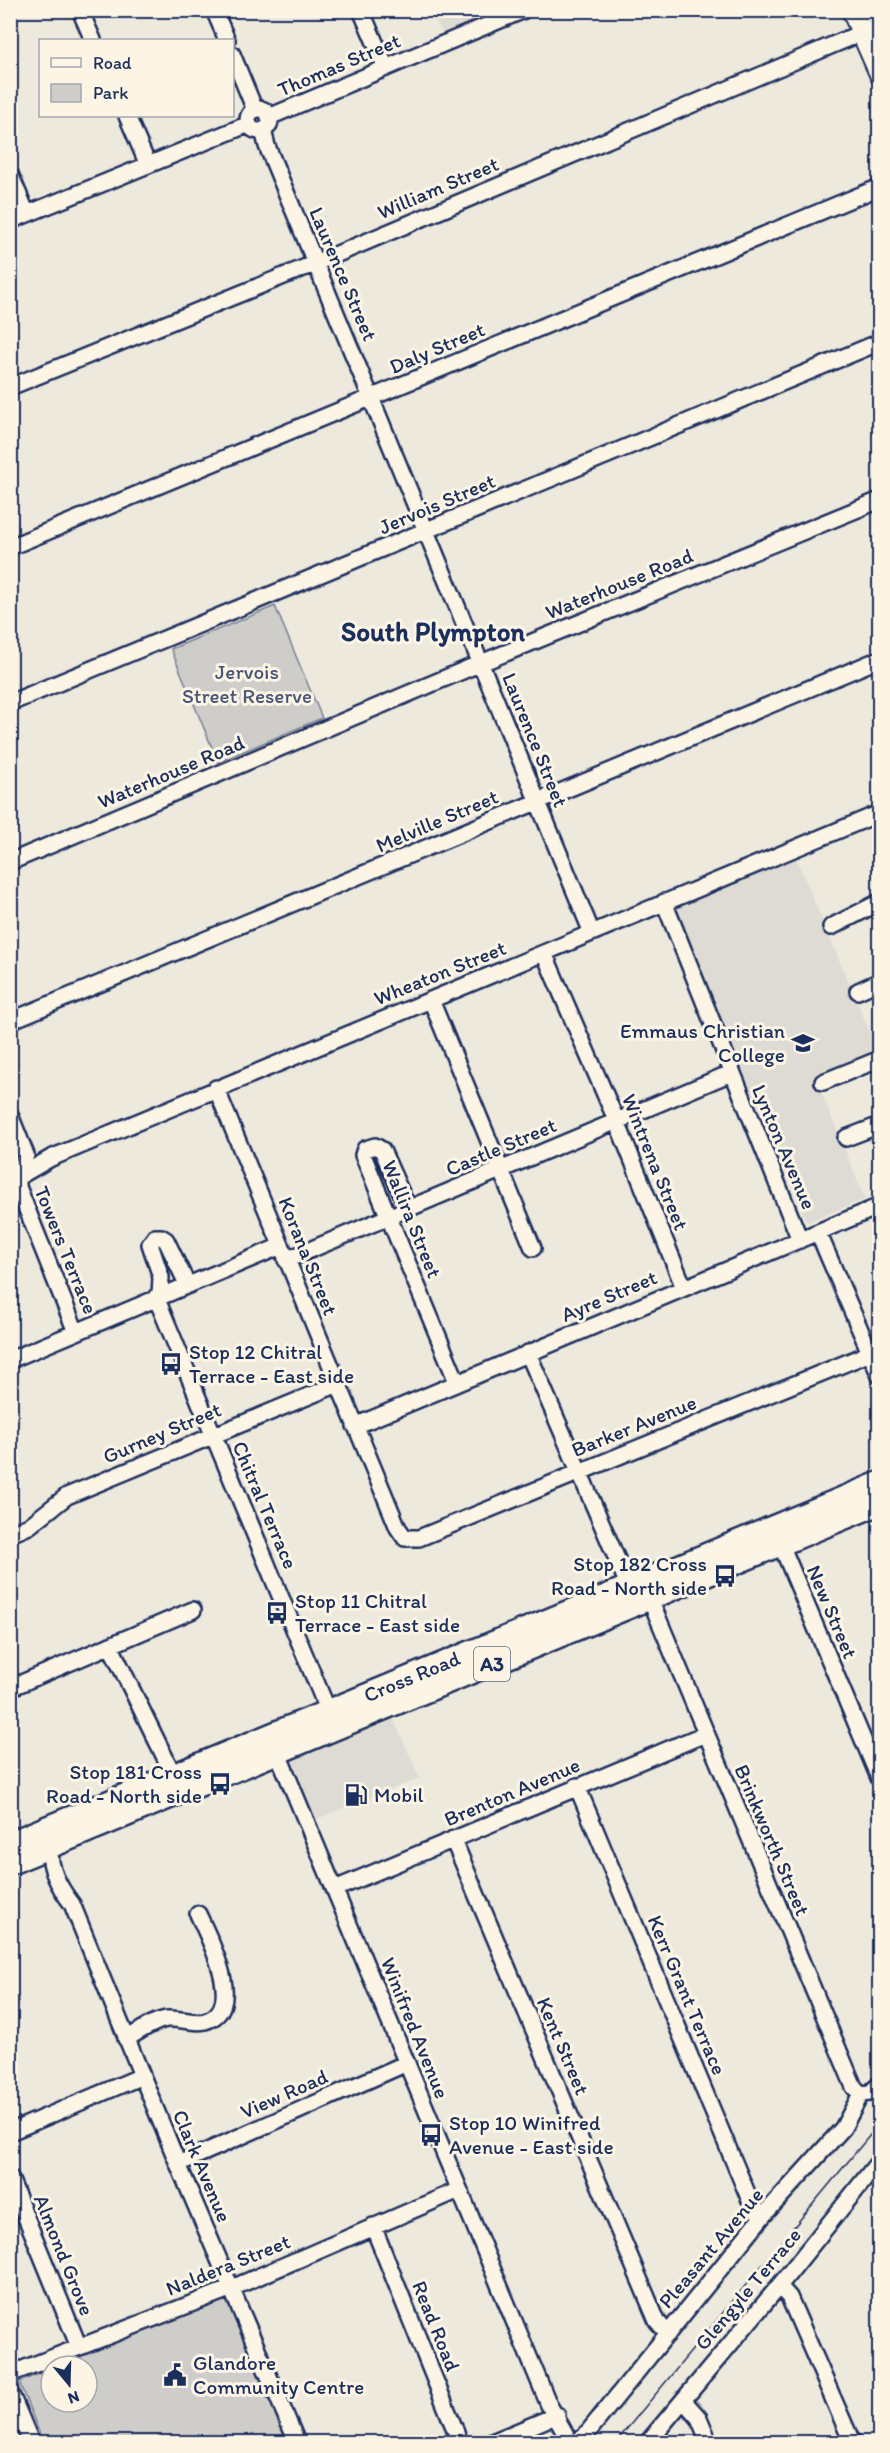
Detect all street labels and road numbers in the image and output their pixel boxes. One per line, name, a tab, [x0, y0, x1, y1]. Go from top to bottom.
street label: Thomas Street	[274, 27, 404, 102]
street label: William Street	[373, 151, 502, 224]
street label: Laurence Street	[304, 203, 383, 345]
street label: Daly Street	[385, 316, 488, 379]
street label: Jervois Street	[375, 468, 499, 539]
street label: Waterhouse Road	[541, 543, 696, 625]
street label: Laurence Street	[497, 669, 574, 811]
street label: Waterhouse Road	[94, 729, 248, 814]
street label: Melville Street	[372, 784, 502, 857]
street label: Wheaton Street	[370, 935, 510, 1010]
street label: Lynton Avenue	[747, 1081, 822, 1213]
street label: Wintrena Street	[617, 1090, 694, 1234]
street label: Castle Street	[442, 1112, 560, 1181]
street label: Wallira Street	[377, 1156, 447, 1281]
street label: Towers Terrace	[29, 1182, 103, 1317]
street label: Korana Street	[273, 1193, 344, 1319]
street label: Ayre Street	[557, 1264, 661, 1327]
street label: Barker Avenue	[568, 1389, 700, 1462]
street label: Gurney Street	[99, 1396, 225, 1469]
street label: Chitral Terrace	[227, 1437, 304, 1572]
street label: New Street	[802, 1561, 863, 1662]
street label: Cross Road	[360, 1645, 464, 1707]
road number: A3	[474, 1647, 510, 1681]
street label: Brenton Avenue	[440, 1752, 583, 1831]
street label: Brinkworth Street	[729, 1760, 816, 1919]
street label: Kerr Grant Terrace	[643, 1911, 732, 2078]
street label: Winifred Avenue	[376, 1954, 455, 2102]
street label: Kent Street	[532, 1993, 595, 2099]
street label: View Road	[236, 2063, 331, 2124]
street label: Clark Avenue	[168, 2106, 237, 2226]
street label: Pleasant Avenue	[653, 2182, 768, 2313]
street label: Almond Grove	[29, 2191, 100, 2319]
street label: Glengyle Terrace	[689, 2222, 806, 2355]
street label: Naldera Street	[162, 2228, 294, 2301]
street label: Read Road	[407, 2277, 466, 2375]

